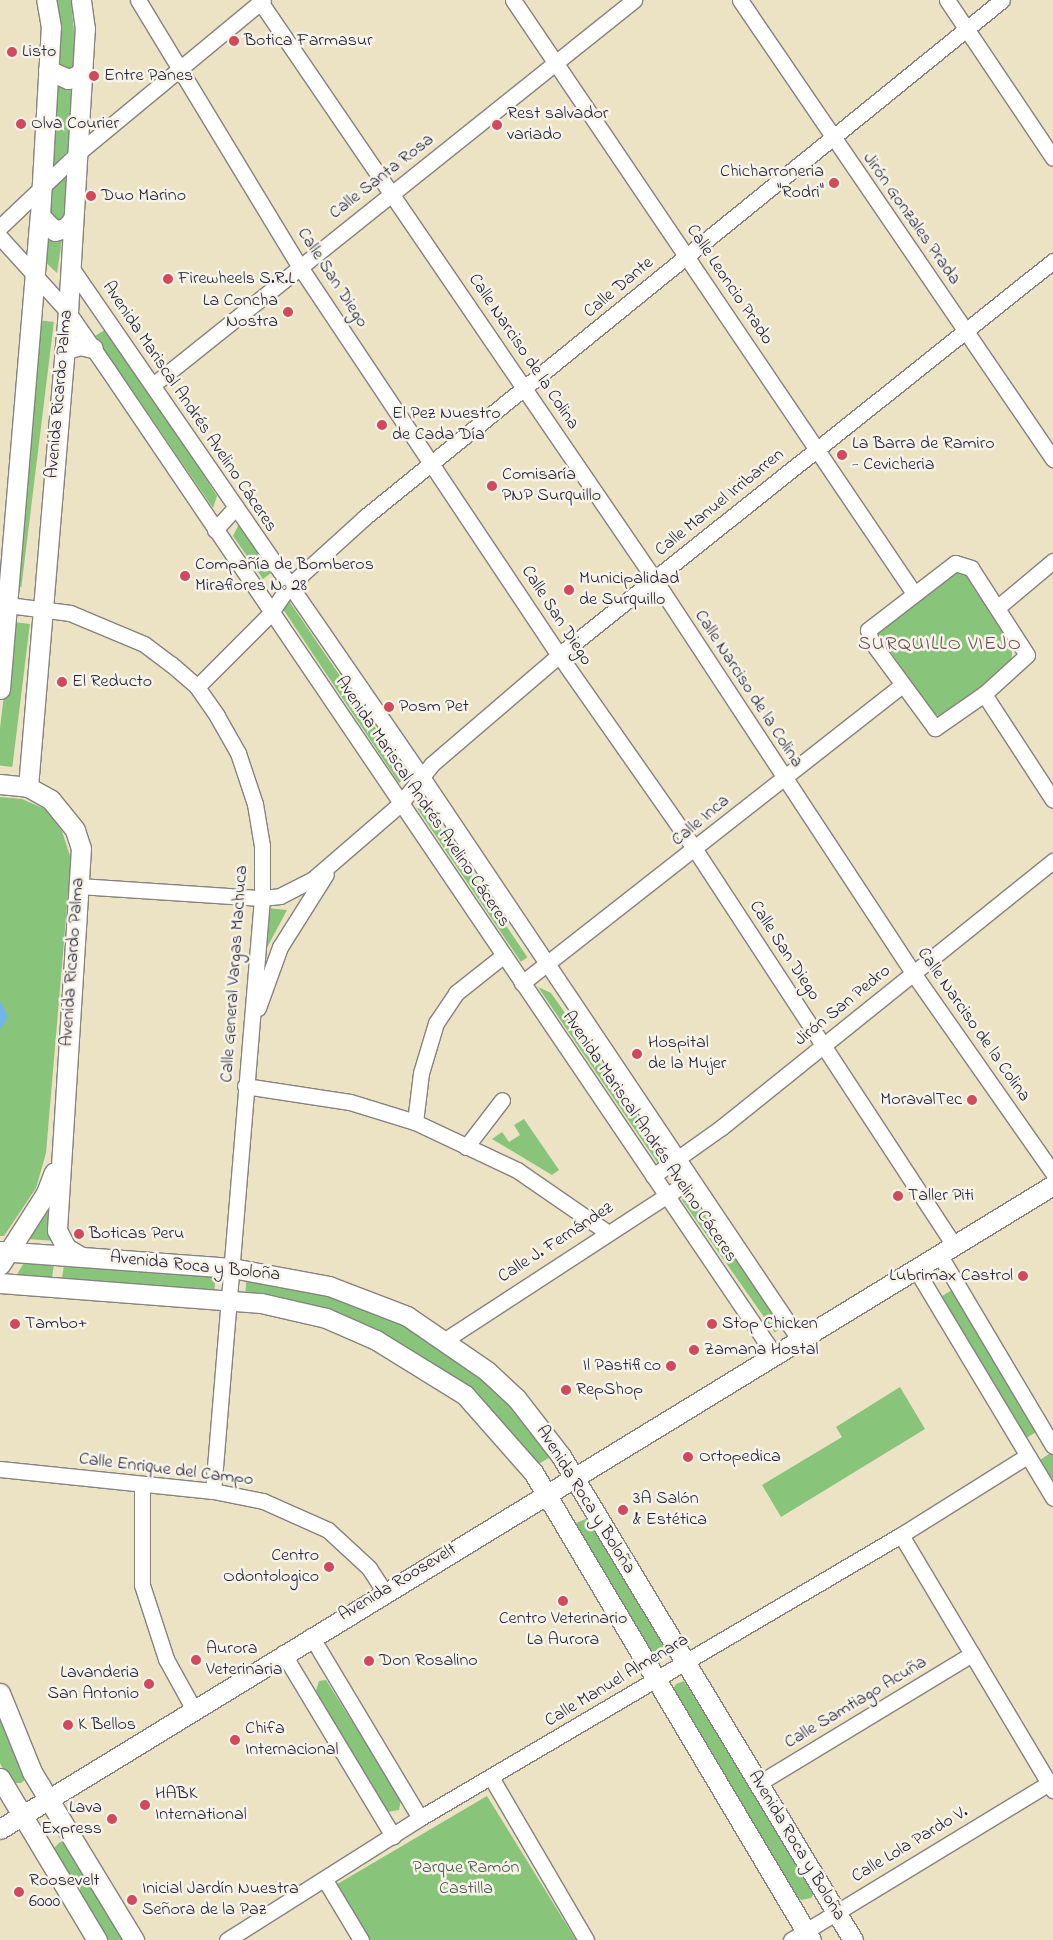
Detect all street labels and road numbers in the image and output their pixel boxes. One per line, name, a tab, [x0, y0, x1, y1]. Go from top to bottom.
street label: Calle Santa Rosa	[325, 129, 439, 225]
street label: Jirón Gonzales Prada	[857, 149, 965, 289]
street label: Calle Leoncio Prado	[681, 221, 777, 349]
street label: Calle San Diego	[292, 224, 372, 332]
street label: Calle Dante	[580, 253, 658, 323]
street label: Calle Narciso de la Colina	[463, 270, 583, 434]
street label: Avenida Mariscal Andrés Avelino Cáceres	[97, 278, 281, 536]
street label: Avenida Ricardo Palma	[42, 309, 78, 479]
street label: Calle Manuel Irribarren	[651, 444, 789, 562]
street label: Calle San Diego	[516, 562, 596, 670]
street label: Calle Narciso de la Colina	[689, 606, 807, 772]
street label: Avenida Mariscal Andrés Avelino Cáceres	[330, 673, 514, 931]
street label: Calle Inca	[668, 791, 734, 851]
street label: Calle General Vargas Machuca	[217, 865, 253, 1083]
street label: Avenida Ricardo Palma	[56, 877, 90, 1047]
street label: Calle San Diego	[744, 897, 824, 1005]
street label: Calle Narciso de la Colina	[912, 944, 1034, 1106]
street label: Jirón San Pedro	[791, 961, 895, 1051]
street label: Avenida Mariscal Andrés Avelino Cáceres	[557, 1008, 741, 1266]
street label: Calle J. Fernández	[494, 1198, 618, 1288]
street label: Avenida Roca y Boloña	[109, 1247, 281, 1287]
street label: Avenida Roca y Boloña	[531, 1422, 639, 1578]
street label: Calle Enrique del Campo	[78, 1449, 254, 1491]
street label: Avenida Roosevelt	[335, 1539, 461, 1627]
street label: Calle Manuel Almenara	[541, 1630, 693, 1732]
street label: Calle Samtiago Acuña	[781, 1652, 931, 1754]
street label: Avenida Roca y Boloña	[743, 1767, 849, 1925]
street label: Calle Lola Pardo V.	[848, 1802, 972, 1888]

